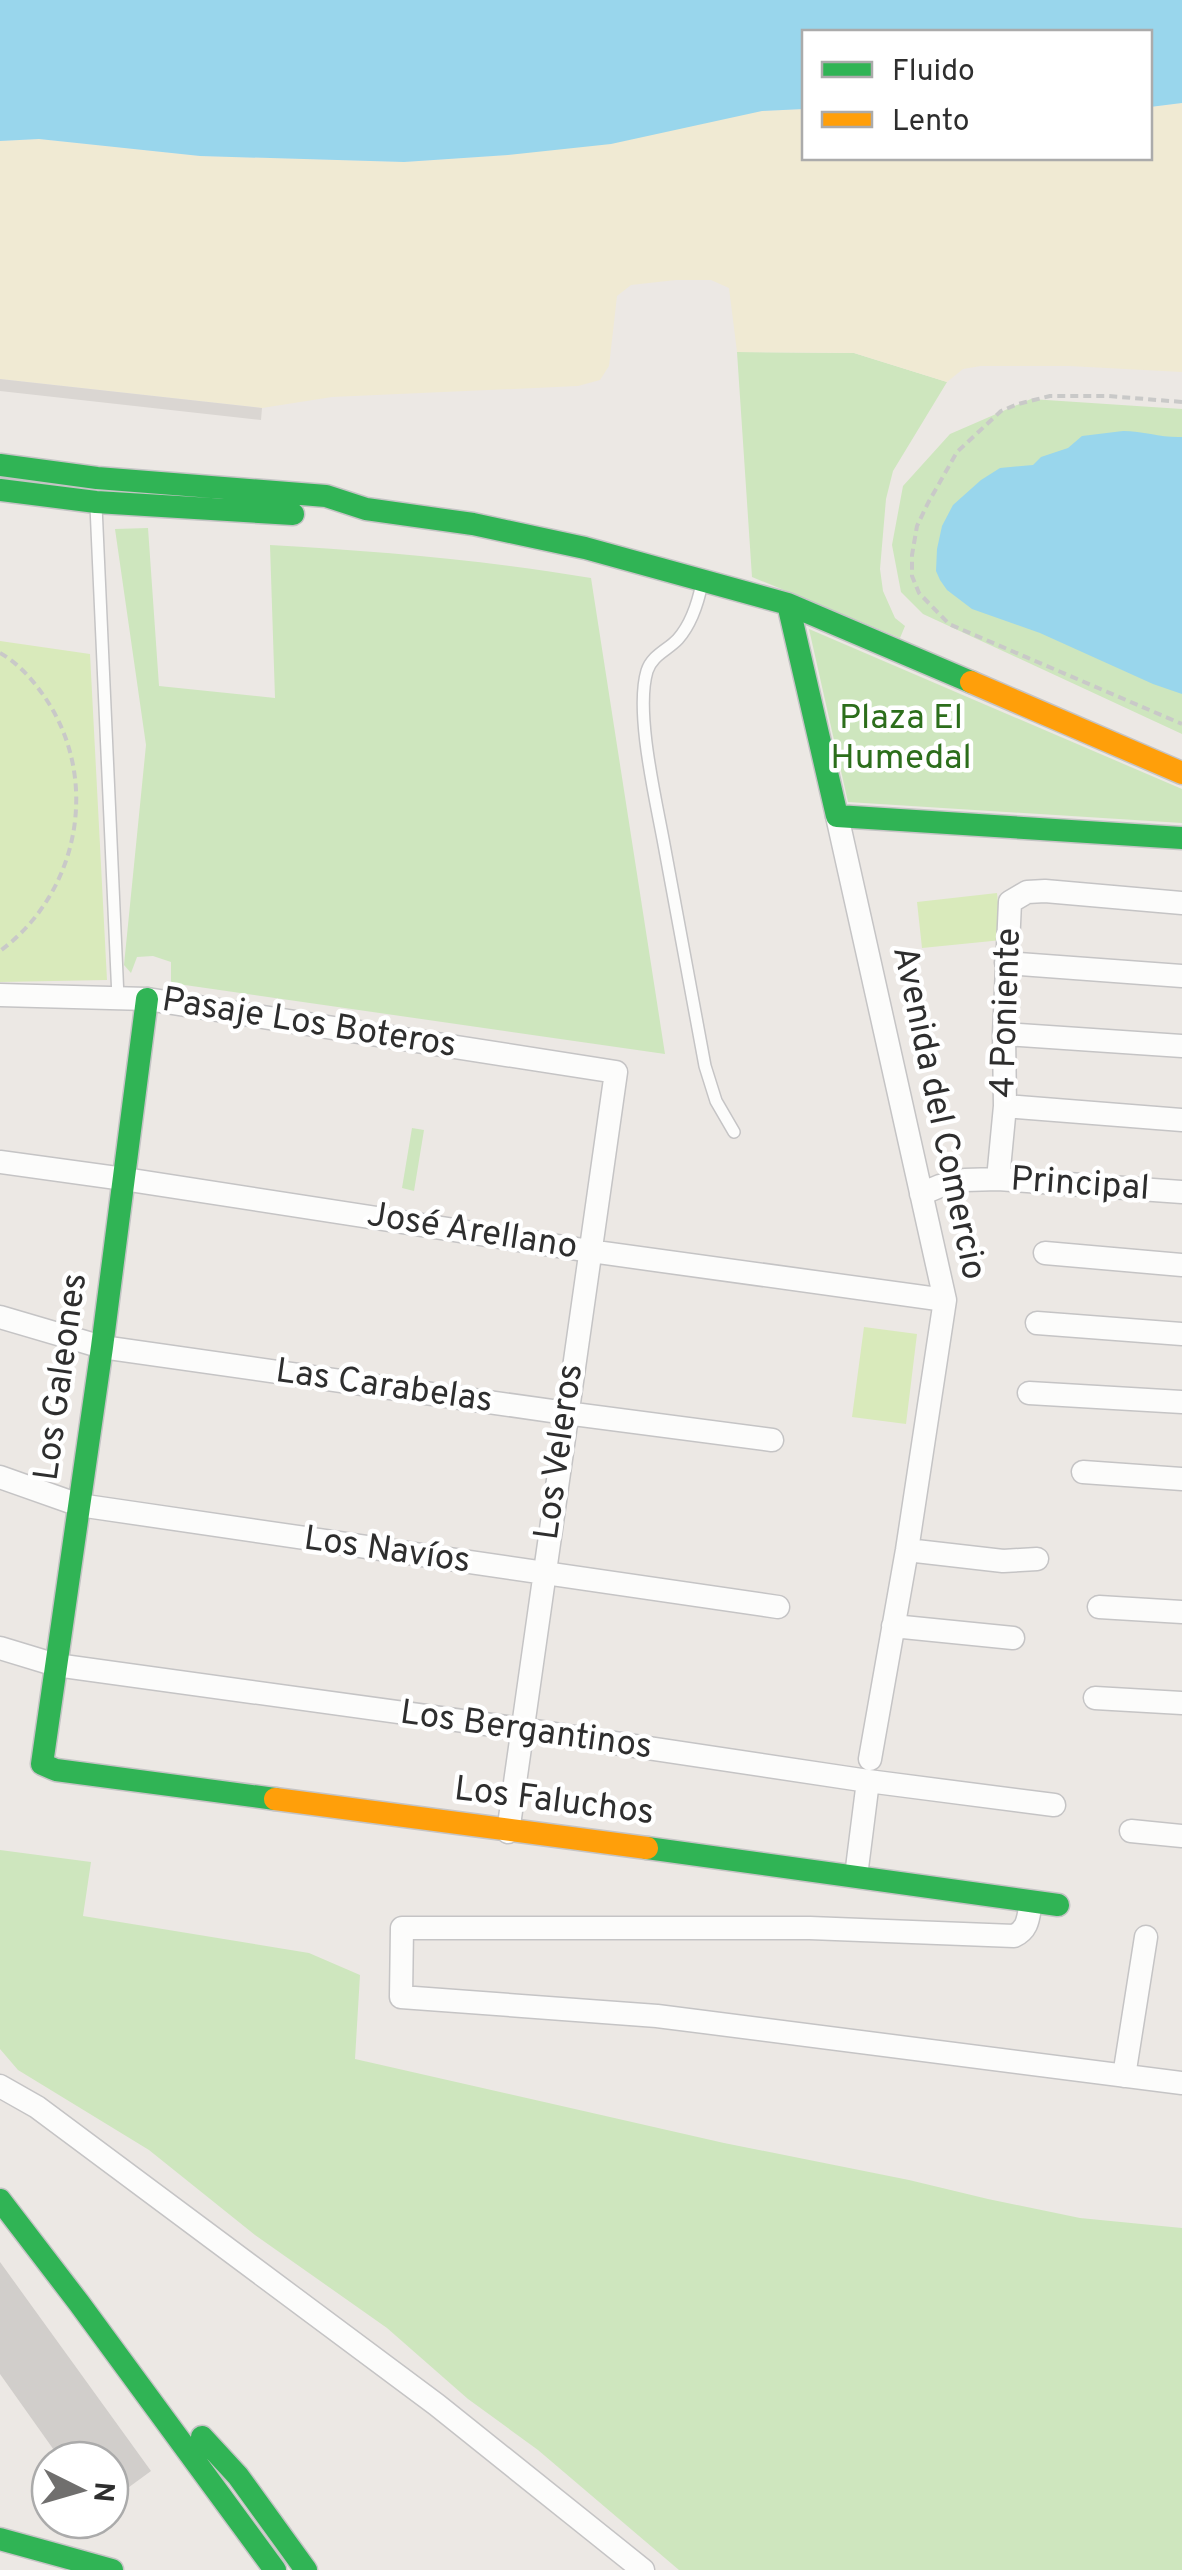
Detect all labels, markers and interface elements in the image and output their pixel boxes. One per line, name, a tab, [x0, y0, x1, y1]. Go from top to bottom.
legend	[802, 30, 1152, 160]
text: Fluido	[892, 54, 975, 91]
text: Lento	[892, 104, 969, 141]
park label: Plaza El Humedal	[830, 697, 972, 781]
street label: 4 Poniente	[982, 927, 1032, 1099]
street label: Avenida del Comercio	[881, 942, 995, 1284]
street label: Pasaje Los Boteros	[159, 979, 459, 1069]
street label: Principal	[1009, 1158, 1151, 1212]
street label: José Arellano	[364, 1194, 580, 1270]
street label: Los Galeones	[26, 1270, 98, 1484]
street label: Las Carabelas	[273, 1350, 495, 1424]
street label: Los Veleros	[526, 1361, 594, 1543]
street label: Los Navíos	[301, 1518, 473, 1584]
street label: Los Bergantinos	[397, 1692, 655, 1770]
street label: Los Faluchos	[452, 1768, 656, 1836]
north arrow	[30, 2440, 130, 2540]
text: N	[83, 2480, 121, 2504]

